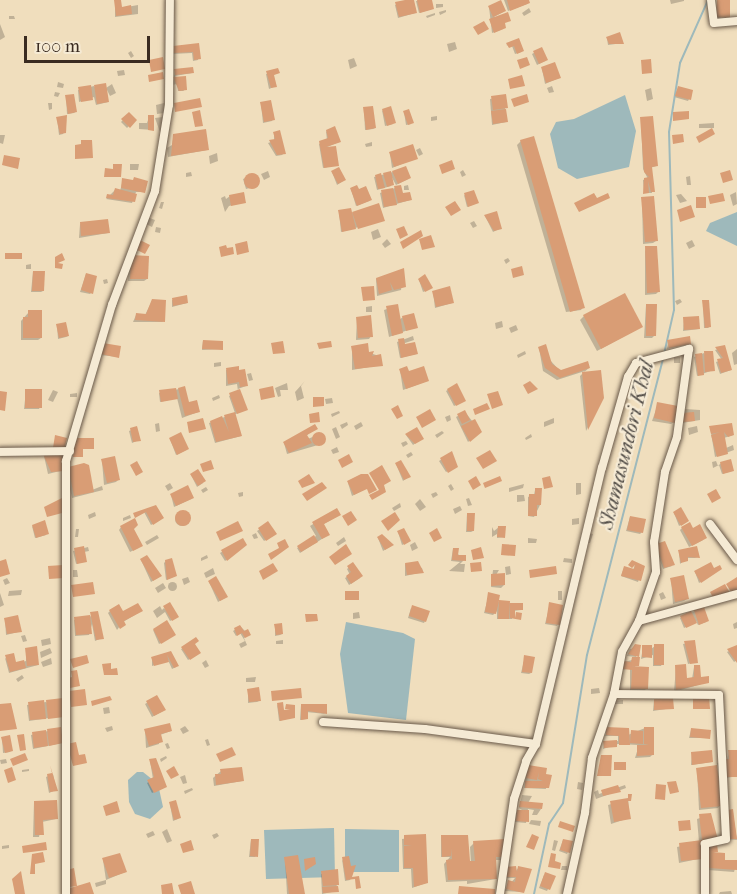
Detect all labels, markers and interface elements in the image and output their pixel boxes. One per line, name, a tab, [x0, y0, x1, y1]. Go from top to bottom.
scale bar	[27, 24, 153, 62]
text: 100 m	[35, 36, 80, 57]
water label: Shamasundori Khal	[593, 358, 659, 532]

